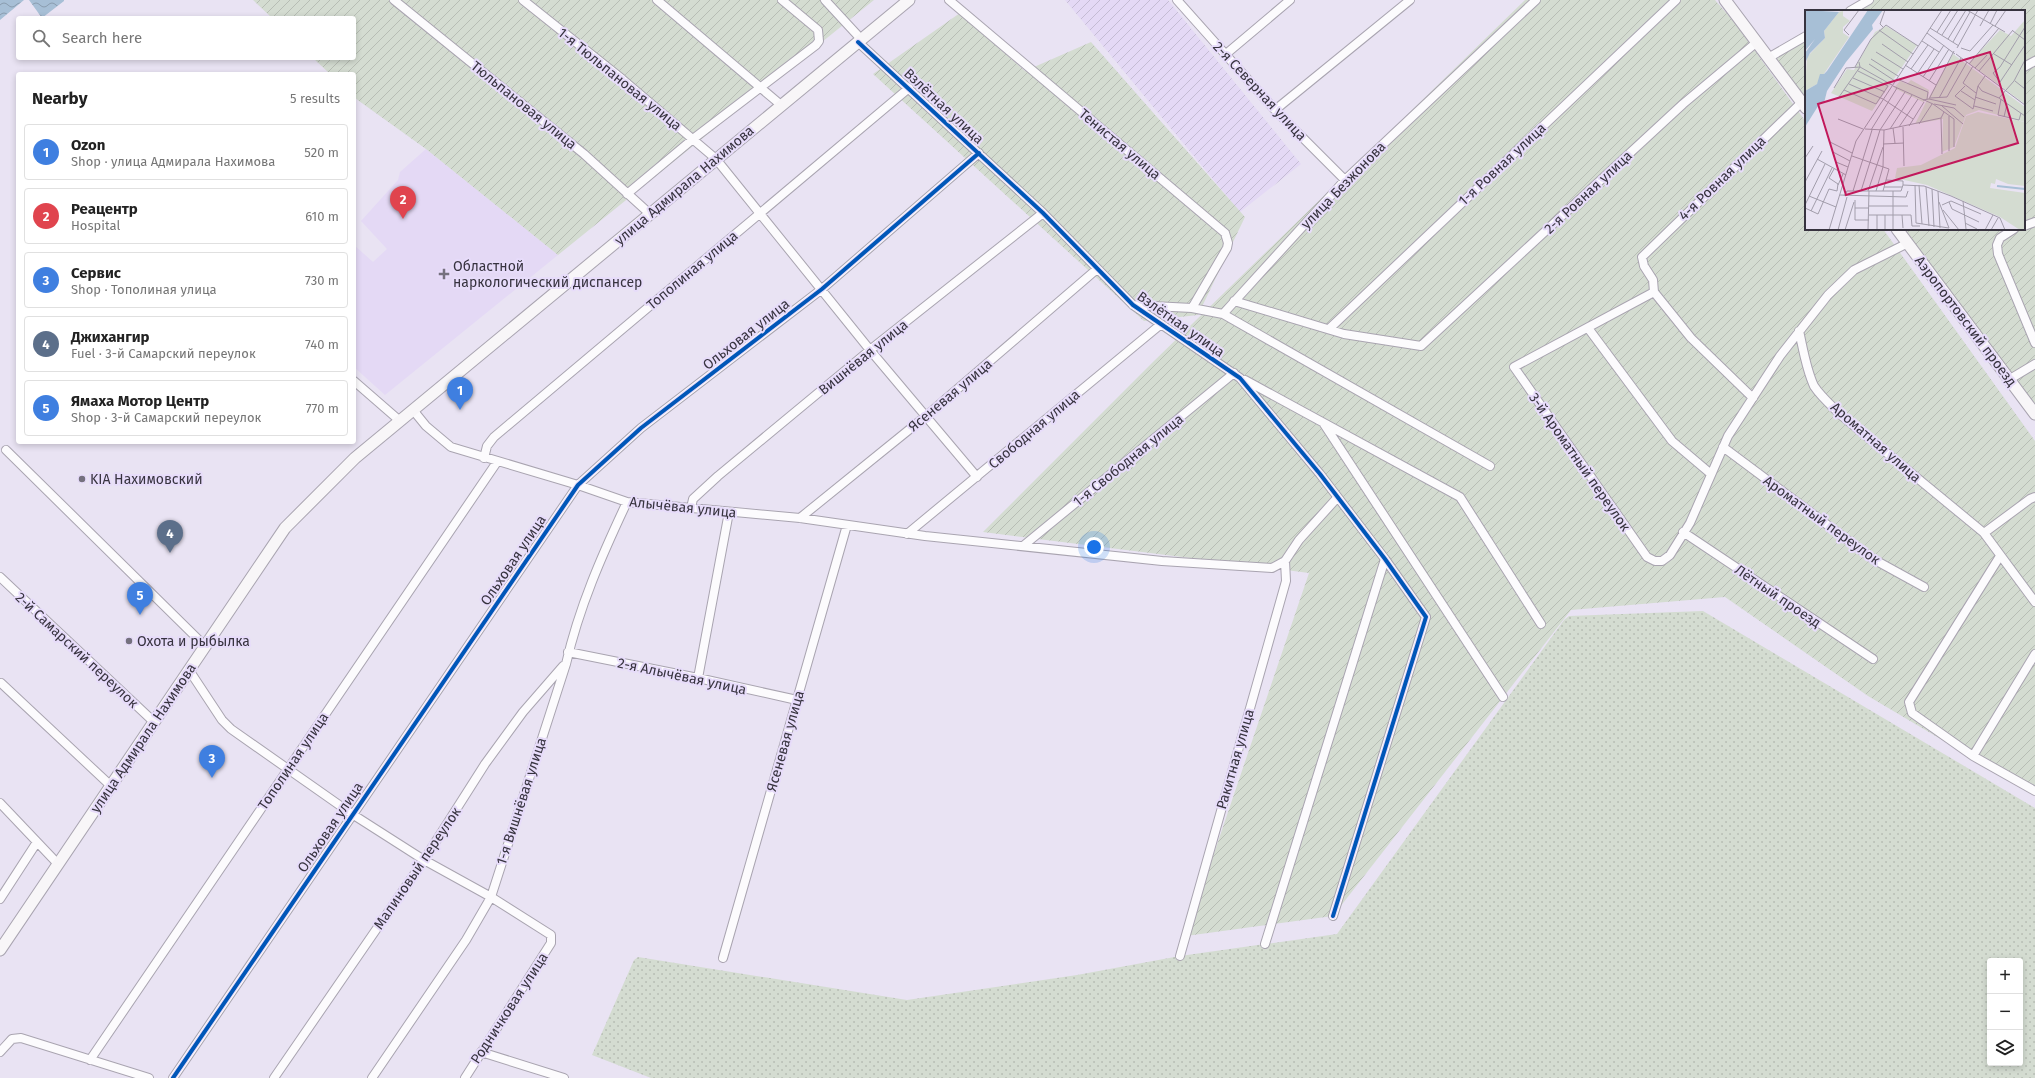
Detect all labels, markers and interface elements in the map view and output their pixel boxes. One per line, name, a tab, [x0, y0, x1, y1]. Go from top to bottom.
inset map	[1805, 10, 2025, 230]
search box	[16, 16, 356, 60]
street label: 1-я Тюльпановая улица	[554, 24, 685, 134]
icon: search	[30, 27, 52, 49]
text: Search here	[62, 29, 142, 47]
street label: 2-я Северная улица	[1209, 38, 1310, 144]
street label: Тюльпановая улица	[467, 58, 580, 153]
street label: Взлётная улица	[900, 65, 987, 148]
text: Nearby	[32, 88, 87, 109]
text: 5 results	[290, 91, 340, 106]
street label: Тенистая улица	[1075, 105, 1164, 183]
street label: 1-я Ровная улица	[1455, 120, 1549, 209]
street label: улица Адмирала Нахимова	[611, 122, 758, 249]
street label: 4-я Ровная улица	[1675, 132, 1769, 224]
text: Ozon	[71, 136, 105, 154]
street label: улица Безжонова	[1297, 138, 1389, 233]
text: 1	[43, 145, 49, 160]
text: 520 m	[304, 145, 339, 160]
street label: 2-я Ровная улица	[1541, 147, 1636, 237]
text: Shop · улица Адмирала Нахимова	[71, 154, 275, 169]
pin: 2	[390, 186, 416, 219]
text: Реацентр	[71, 200, 138, 218]
text: 2	[43, 209, 49, 224]
text: 610 m	[305, 209, 339, 224]
text: Hospital	[71, 218, 120, 233]
street label: Тополиная улица	[643, 227, 741, 313]
street label: Аэропортовский проезд	[1911, 253, 2020, 390]
place label: Областной наркологический диспансер	[453, 258, 642, 291]
text: Сервис	[71, 264, 121, 282]
marker: Областной наркологический диспансер	[438, 268, 450, 280]
text: 3	[43, 273, 49, 288]
text: 730 m	[305, 273, 339, 288]
text: Shop · Тополиная улица	[71, 282, 217, 297]
street label: Взлётная улица	[1134, 288, 1228, 361]
street label: Ольховая улица	[700, 295, 793, 374]
street label: Вишнёвая улица	[815, 316, 911, 399]
text: Джихангир	[71, 328, 149, 346]
text: 4	[42, 337, 50, 352]
text: 740 m	[305, 337, 339, 352]
text: Fuel · 3-й Самарский переулок	[71, 346, 256, 361]
street label: Ясеневая улица	[905, 355, 996, 435]
pin: 1	[447, 377, 473, 410]
street label: Свободная улица	[985, 386, 1083, 473]
street label: 3-й Ароматный переулок	[1525, 390, 1634, 535]
text: Ямаха Мотор Центр	[71, 392, 209, 410]
street label: Ароматная улица	[1827, 399, 1924, 486]
text: 5	[43, 401, 49, 416]
text: 770 m	[306, 401, 339, 416]
text: Shop · 3-й Самарский переулок	[71, 410, 261, 425]
street label: 1-я Свободная улица	[1070, 411, 1187, 510]
place label: KIA Нахимовский	[90, 471, 203, 488]
street label: Ароматный переулок	[1760, 472, 1884, 569]
marker: KIA Нахимовский	[77, 474, 87, 484]
street label: Алычёвая улица	[629, 493, 737, 522]
street label: Ольховая улица	[477, 512, 550, 609]
pin: 4	[157, 520, 183, 553]
your location	[1084, 537, 1104, 557]
street label: Лётный проезд	[1731, 561, 1824, 632]
pin: 5	[127, 582, 153, 615]
street label: 2-й Самарский переулок	[12, 589, 142, 712]
place label: Охота и рыбылка	[137, 633, 250, 650]
marker: Охота и рыбылка	[124, 636, 134, 646]
street label: 2-я Алычёвая улица	[616, 655, 748, 698]
street label: улица Адмирала Нахимова	[87, 660, 200, 816]
street label: Ясеневая улица	[763, 689, 808, 794]
street label: Ракитная улица	[1213, 707, 1258, 811]
street label: Тополиная улица	[255, 709, 332, 813]
street label: 1-я Вишнёвая улица	[493, 735, 550, 867]
pin: 3	[199, 745, 225, 778]
street label: Ольховая улица	[294, 779, 367, 876]
street label: Малиновый переулок	[370, 803, 465, 933]
street label: Родничковая улица	[467, 950, 552, 1067]
map controls	[1987, 958, 2023, 1066]
button: +	[1987, 958, 2023, 994]
button: −	[1987, 994, 2023, 1030]
button: layers	[1987, 1030, 2023, 1066]

